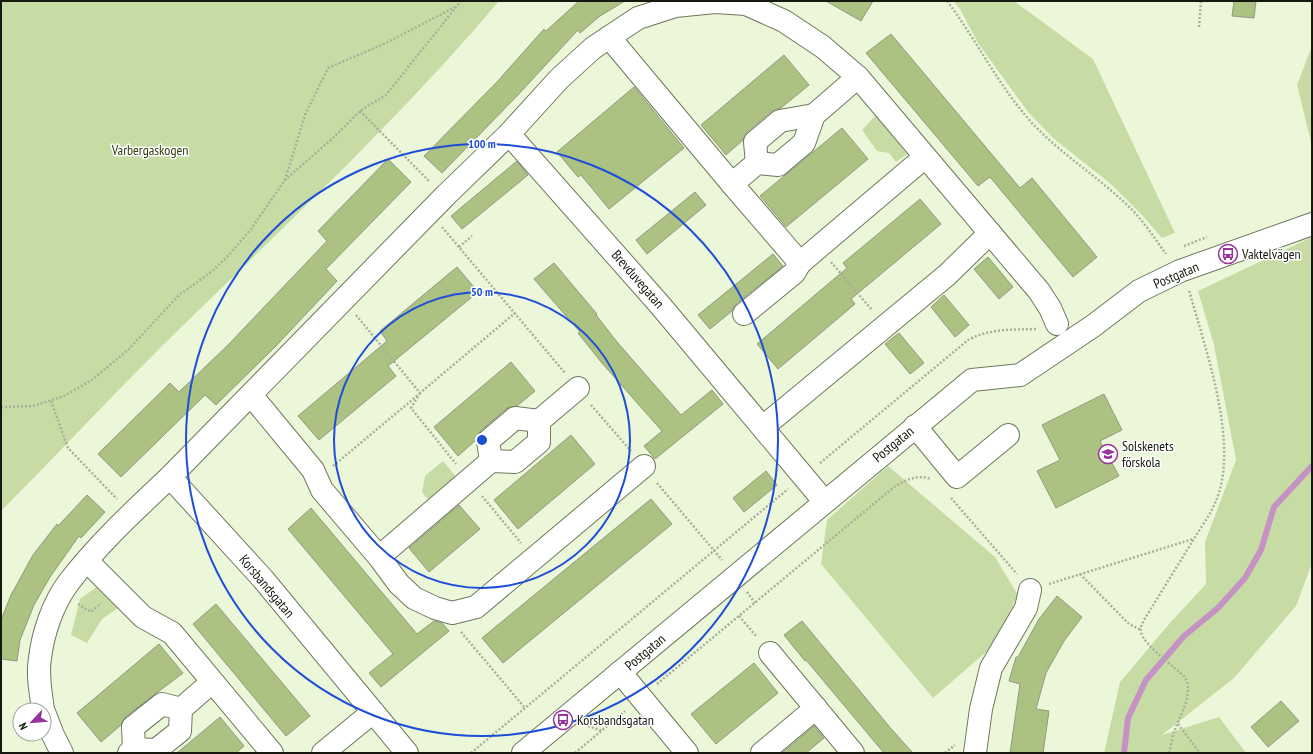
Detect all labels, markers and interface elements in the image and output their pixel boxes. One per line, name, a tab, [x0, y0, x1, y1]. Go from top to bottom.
text: 100 m	[468, 136, 496, 151]
park label: Varbergaskogen	[111, 141, 188, 159]
bus stop icon: Vaktelvägen	[1217, 243, 1239, 265]
place label: Vaktelvägen	[1241, 245, 1301, 263]
street label: Brevduvegatan	[608, 246, 668, 312]
street label: Postgatan	[1151, 257, 1201, 293]
text: 50 m	[471, 284, 493, 299]
street label: Postgatan	[869, 422, 917, 466]
centre of rings	[475, 433, 489, 447]
place label: Solskenets förskola	[1122, 437, 1174, 471]
school or university icon: Solskenets förskola	[1097, 443, 1119, 465]
street label: Korsbandsgatan	[235, 551, 299, 621]
street label: Postgatan	[621, 630, 669, 674]
north arrow	[12, 702, 52, 742]
bus stop icon: Korsbandsgatan	[552, 709, 574, 731]
place label: Korsbandsgatan	[577, 711, 654, 729]
text: N	[15, 721, 31, 732]

